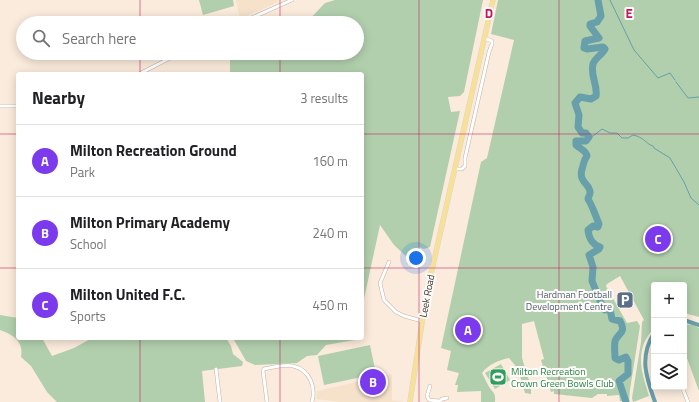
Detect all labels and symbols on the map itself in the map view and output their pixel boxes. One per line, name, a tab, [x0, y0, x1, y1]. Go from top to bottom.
text: D	[485, 3, 493, 23]
text: E	[625, 3, 633, 23]
pin: C	[645, 224, 671, 254]
your location	[406, 248, 426, 268]
street label: Leek Road	[415, 273, 439, 319]
place label: Hardman Football Development Centre	[526, 287, 612, 314]
parking icon: Hardman Football Development Centre	[615, 290, 635, 310]
pin: A	[455, 315, 481, 345]
place label: Milton Recreation Crown Green Bowls Club	[511, 364, 614, 391]
pin: B	[360, 367, 386, 397]
sports icon: Milton Recreation Crown Green Bowls Club	[488, 367, 508, 387]

